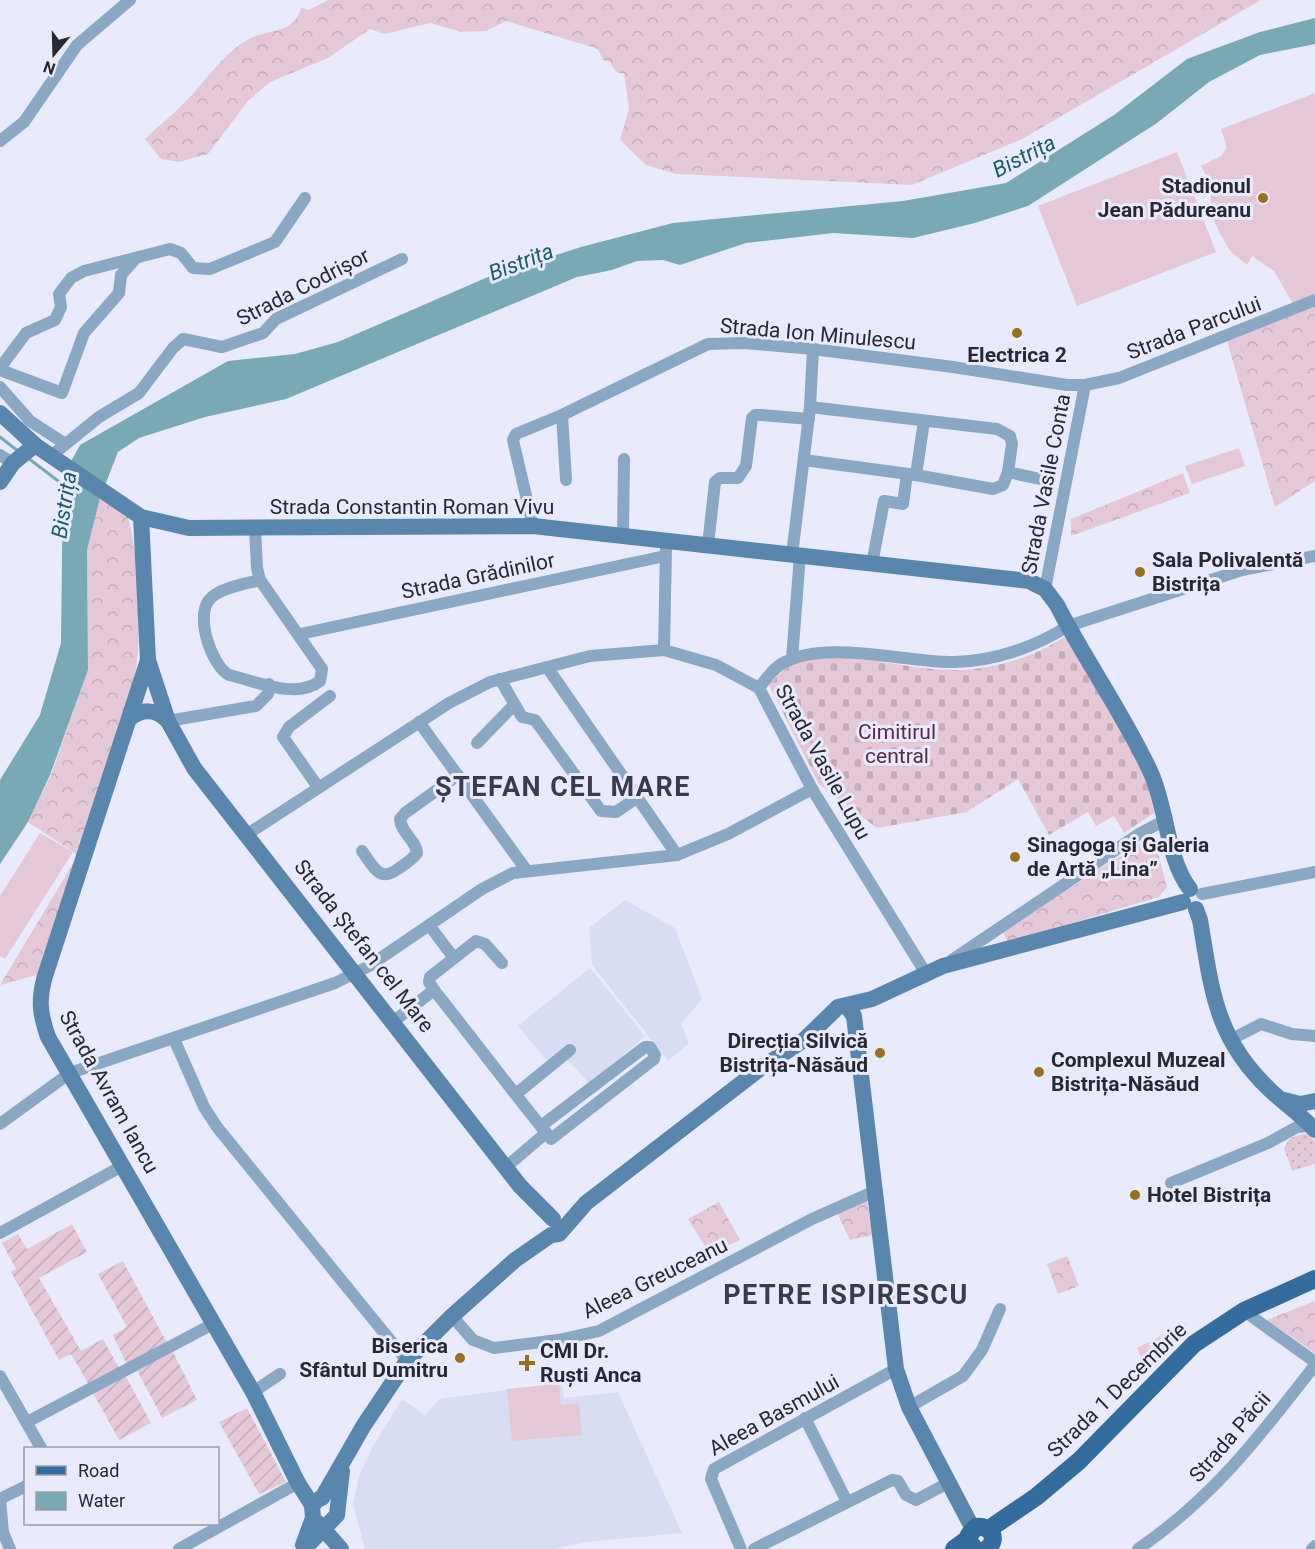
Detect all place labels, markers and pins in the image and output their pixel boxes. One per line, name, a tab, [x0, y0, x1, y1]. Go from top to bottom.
place label: Stadionul Jean Pădureanu	[1098, 174, 1251, 222]
marker: Stadionul Jean Pădureanu	[1256, 191, 1270, 205]
marker: Electrica 2	[1010, 326, 1024, 340]
place label: Electrica 2	[967, 343, 1067, 367]
place label: Sala Polivalentă Bistrița	[1152, 548, 1303, 596]
marker: Sala Polivalentă Bistrița	[1133, 565, 1147, 579]
place label: Sinagoga și Galeria de Artă „Lina”	[1027, 833, 1209, 881]
marker: Sinagoga și Galeria de Artă „Lina”	[1008, 850, 1022, 864]
place label: Direcția Silvică Bistrița-Năsăud	[720, 1029, 868, 1077]
marker: Direcția Silvică Bistrița-Năsăud	[873, 1046, 887, 1060]
place label: Complexul Muzeal Bistrița-Năsăud	[1051, 1048, 1226, 1096]
marker: Complexul Muzeal Bistrița-Năsăud	[1032, 1065, 1046, 1079]
place label: Hotel Bistrița	[1147, 1183, 1271, 1207]
marker: Hotel Bistrița	[1128, 1188, 1142, 1202]
place label: Biserica Sfântul Dumitru	[299, 1334, 448, 1382]
place label: CMI Dr. Ruști Anca	[540, 1339, 642, 1388]
marker: Biserica Sfântul Dumitru	[453, 1351, 467, 1365]
marker: CMI Dr. Ruști Anca	[518, 1354, 536, 1372]

